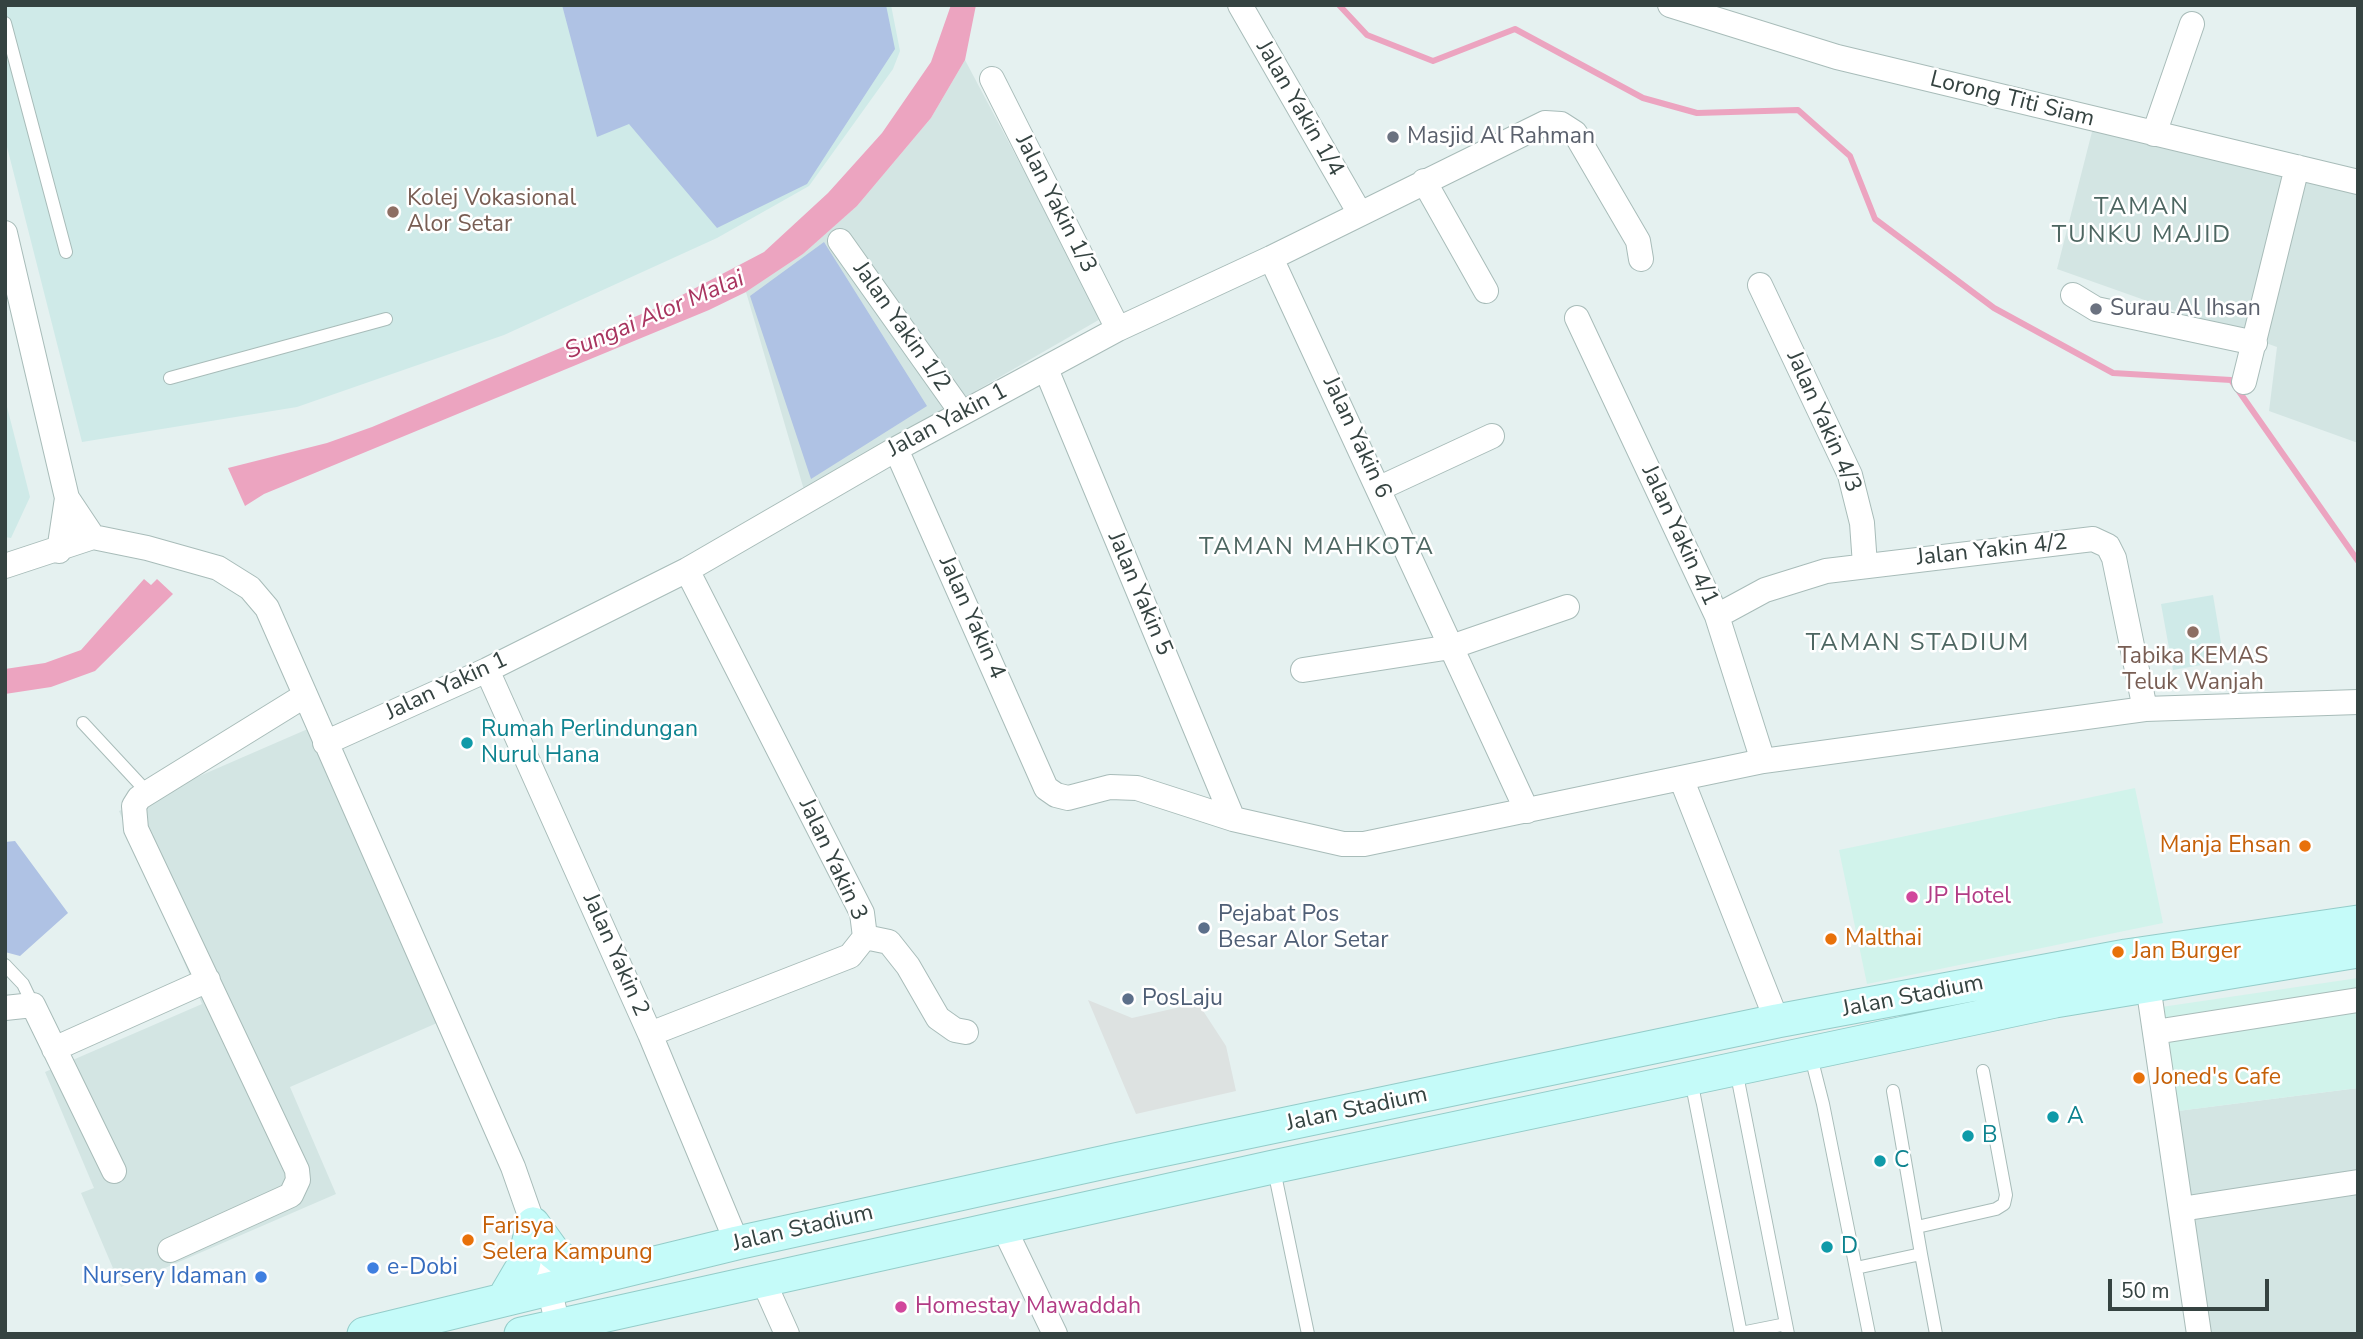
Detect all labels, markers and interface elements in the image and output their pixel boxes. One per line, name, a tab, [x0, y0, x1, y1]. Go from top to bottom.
street label: Jalan Yakin 1/4	[1249, 36, 1349, 182]
street label: Lorong Titi Siam	[1927, 66, 2097, 134]
place label: Masjid Al Rahman	[1407, 123, 1595, 151]
marker: Masjid Al Rahman	[1385, 129, 1401, 145]
street label: Jalan Yakin 1/3	[1008, 130, 1102, 278]
place label: Kolej Vokasional Alor Setar	[407, 185, 576, 239]
district label: TAMAN TUNKU MAJID	[2053, 194, 2231, 250]
marker: Kolej Vokasional Alor Setar	[385, 204, 401, 220]
street label: Jalan Yakin 1/2	[846, 257, 956, 397]
water label: Sungai Alor Malai	[561, 265, 749, 367]
place label: Surau Al Ihsan	[2110, 295, 2261, 323]
marker: Surau Al Ihsan	[2088, 301, 2104, 317]
street label: Jalan Yakin 4/3	[1780, 347, 1866, 497]
street label: Jalan Yakin 6	[1316, 373, 1396, 503]
street label: Jalan Yakin 1	[884, 378, 1012, 464]
street label: Jalan Yakin 4/1	[1634, 461, 1724, 611]
street label: Jalan Yakin 5	[1101, 528, 1177, 660]
street label: Jalan Yakin 4/2	[1915, 529, 2069, 573]
district label: TAMAN MAHKOTA	[1201, 534, 1433, 562]
street label: Jalan Yakin 4	[932, 552, 1010, 684]
marker: Tabika KEMAS Teluk Wanjah	[2185, 624, 2201, 640]
district label: TAMAN STADIUM	[1807, 630, 2029, 658]
place label: Tabika KEMAS Teluk Wanjah	[2118, 643, 2268, 697]
street label: Jalan Yakin 1	[382, 647, 512, 727]
place label: Rumah Perlindungan Nurul Hana	[481, 716, 698, 770]
marker: Rumah Perlindungan Nurul Hana	[459, 735, 475, 751]
street label: Jalan Yakin 3	[792, 795, 872, 925]
place label: Manja Ehsan	[2160, 832, 2291, 860]
marker: Manja Ehsan	[2297, 838, 2313, 854]
place label: JP Hotel	[1926, 883, 2011, 911]
street label: Jalan Yakin 2	[576, 889, 654, 1021]
marker: JP Hotel	[1904, 889, 1920, 905]
place label: Pejabat Pos Besar Alor Setar	[1218, 901, 1388, 955]
marker: Pejabat Pos Besar Alor Setar	[1196, 920, 1212, 936]
place label: Malthai	[1845, 925, 1922, 953]
marker: Malthai	[1823, 931, 1839, 947]
place label: Jan Burger	[2132, 938, 2241, 966]
marker: Jan Burger	[2110, 944, 2126, 960]
street label: Jalan Stadium	[1840, 970, 1986, 1024]
place label: PosLaju	[1142, 985, 1223, 1013]
marker: PosLaju	[1120, 991, 1136, 1007]
place label: Joned's Cafe	[2153, 1064, 2281, 1092]
marker: Joned's Cafe	[2131, 1070, 2147, 1086]
street label: Jalan Stadium	[1284, 1082, 1430, 1138]
place label: A	[2067, 1103, 2084, 1131]
marker: A	[2045, 1109, 2061, 1125]
place label: B	[1982, 1122, 1998, 1150]
marker: B	[1960, 1128, 1976, 1144]
place label: C	[1894, 1147, 1909, 1175]
marker: C	[1872, 1153, 1888, 1169]
street label: Jalan Stadium	[730, 1199, 876, 1259]
place label: Farisya Selera Kampung	[482, 1213, 653, 1267]
marker: Farisya Selera Kampung	[460, 1232, 476, 1248]
place label: D	[1841, 1233, 1858, 1261]
marker: D	[1819, 1239, 1835, 1255]
place label: e-Dobi	[387, 1254, 458, 1282]
marker: e-Dobi	[365, 1260, 381, 1276]
place label: Nursery Idaman	[83, 1263, 247, 1291]
scale bar	[2111, 1266, 2272, 1310]
marker: Nursery Idaman	[253, 1269, 269, 1285]
text: 50 m	[2121, 1277, 2170, 1305]
place label: Homestay Mawaddah	[915, 1293, 1141, 1321]
marker: Homestay Mawaddah	[893, 1299, 909, 1315]

